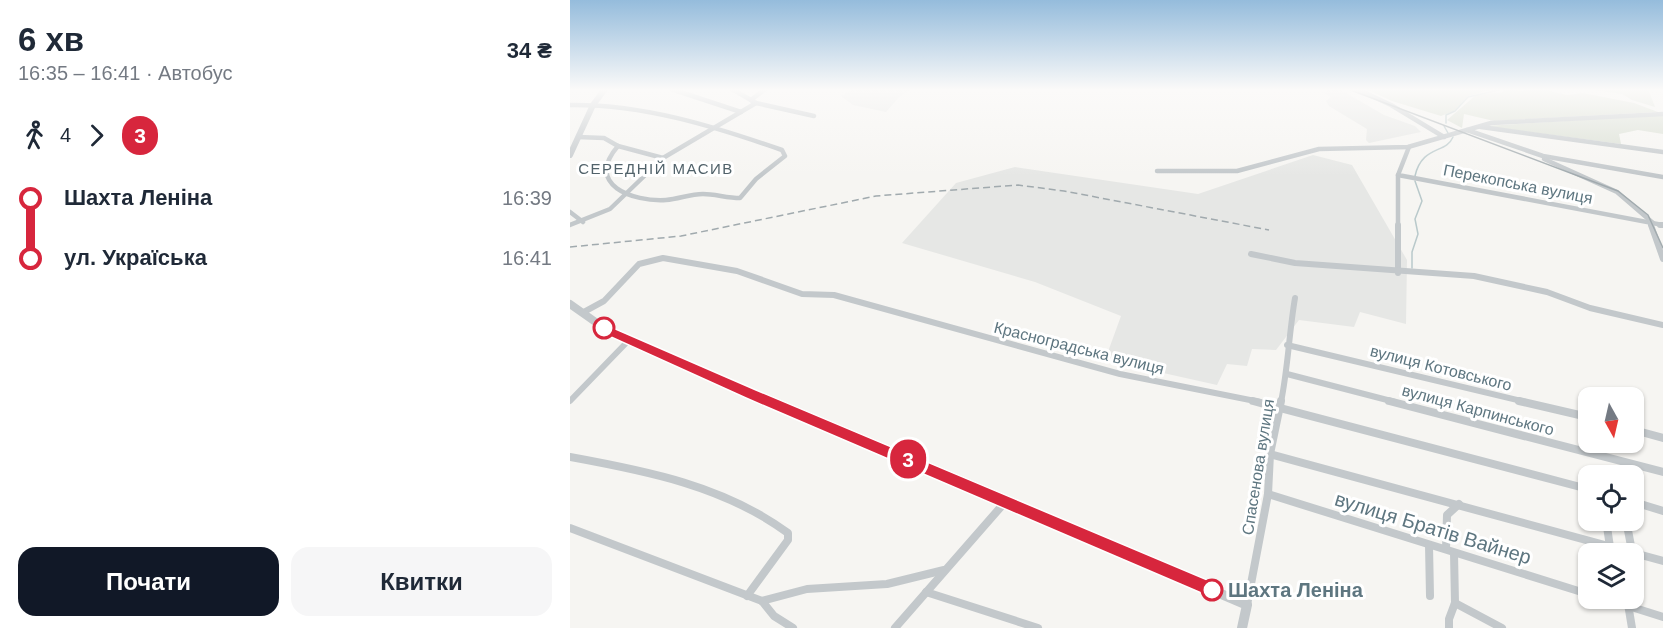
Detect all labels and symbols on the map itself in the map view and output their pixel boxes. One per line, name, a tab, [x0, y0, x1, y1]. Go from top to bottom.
district label: СЕРЕДНІЙ МАСИВ	[578, 160, 734, 177]
street label: Перекопська вулиця	[1442, 161, 1594, 207]
unlabelled marker	[593, 317, 615, 339]
street label: Красноградська вулиця	[992, 319, 1166, 377]
street label: вулиця Котовського	[1368, 342, 1514, 394]
street label: вулиця Карпинського	[1400, 382, 1556, 439]
north arrow	[1578, 387, 1644, 453]
street label: Спасенова вулиця	[1239, 398, 1277, 536]
line badge: 3	[888, 440, 928, 478]
street label: вулиця Братів Вайнер	[1332, 488, 1534, 568]
marker: Шахта Леніна	[1201, 579, 1223, 601]
place label: Шахта Леніна	[1228, 579, 1364, 601]

